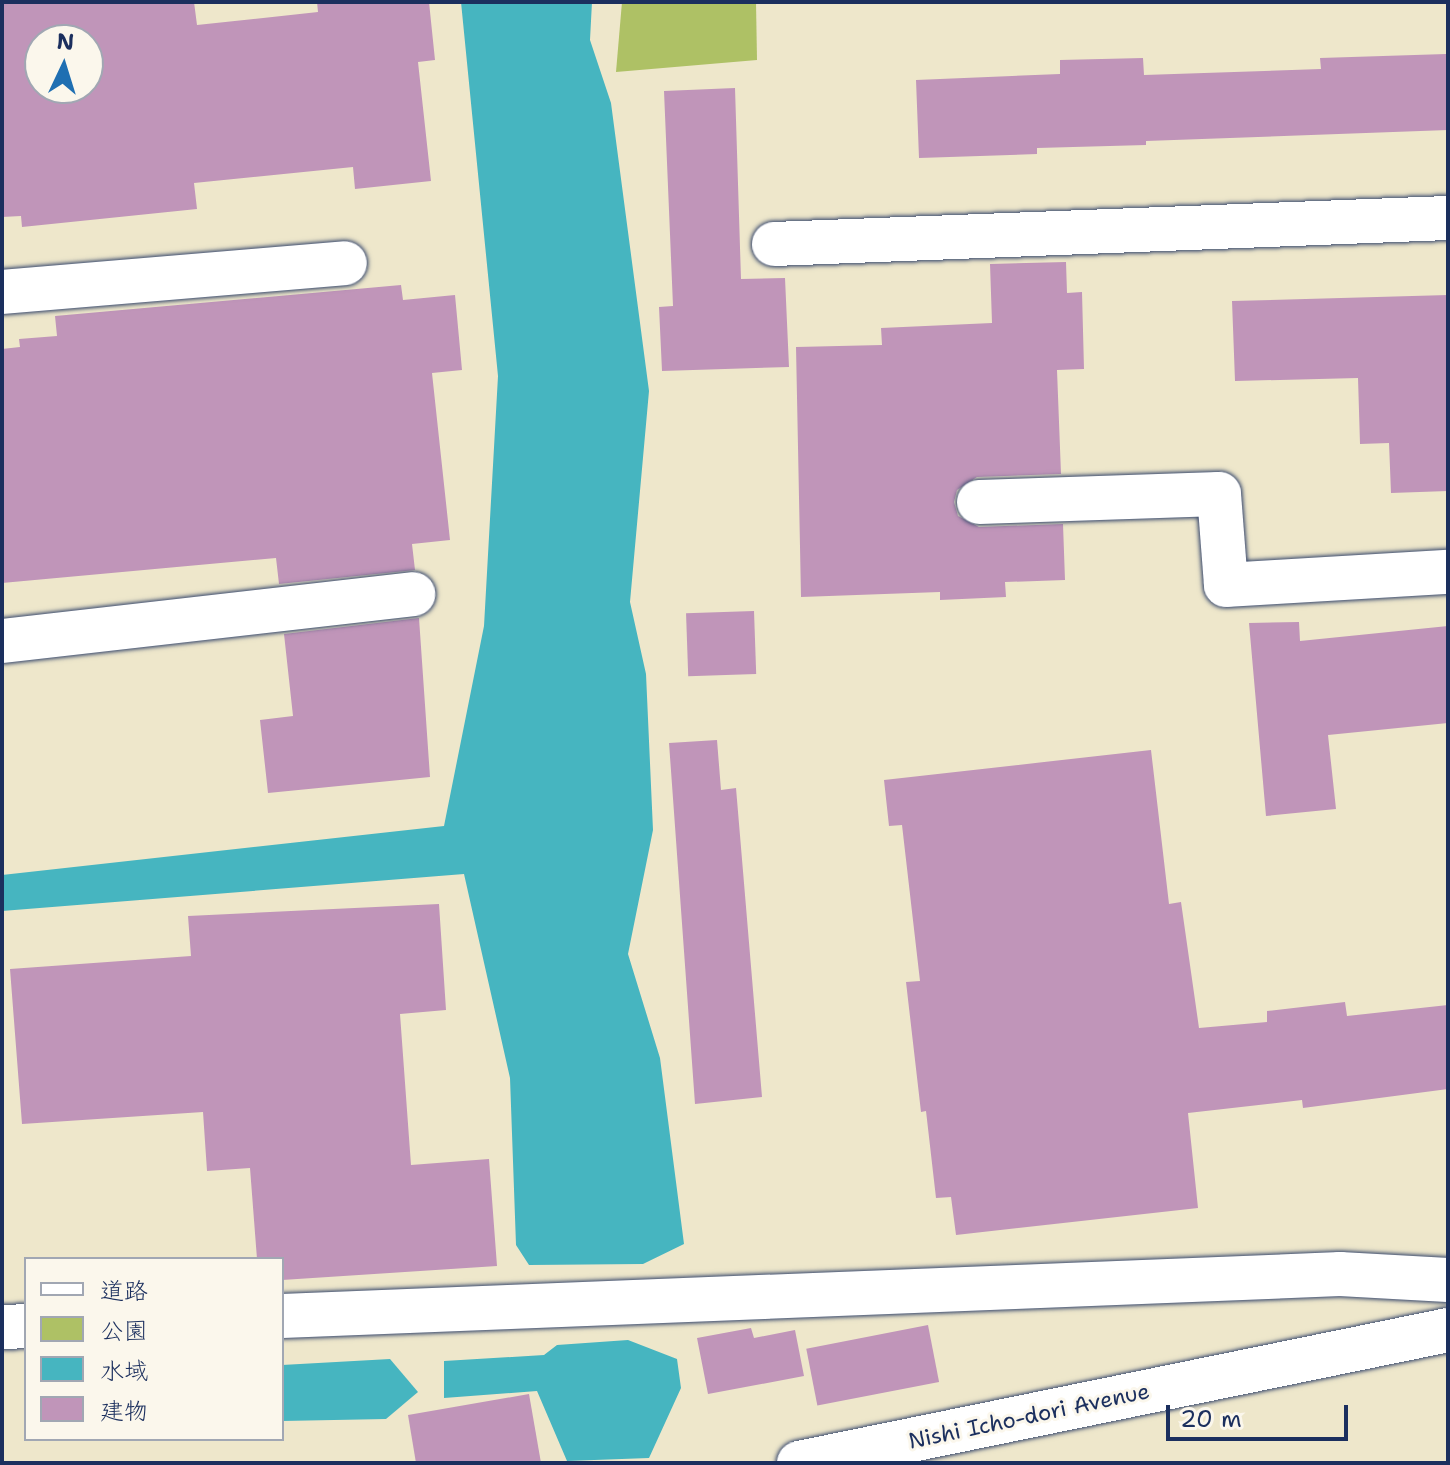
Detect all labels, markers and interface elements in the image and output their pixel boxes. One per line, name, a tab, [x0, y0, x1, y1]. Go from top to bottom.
north arrow	[24, 24, 104, 104]
text: N	[56, 26, 75, 57]
legend	[24, 1257, 284, 1441]
text: 道路	[100, 1275, 148, 1307]
text: 公園	[100, 1315, 148, 1347]
text: 水域	[100, 1355, 148, 1387]
street label: Nishi Icho-dori Avenue	[906, 1378, 1152, 1454]
scale bar	[1170, 1389, 1352, 1439]
text: 建物	[100, 1395, 148, 1427]
text: 20 m	[1180, 1403, 1242, 1435]

